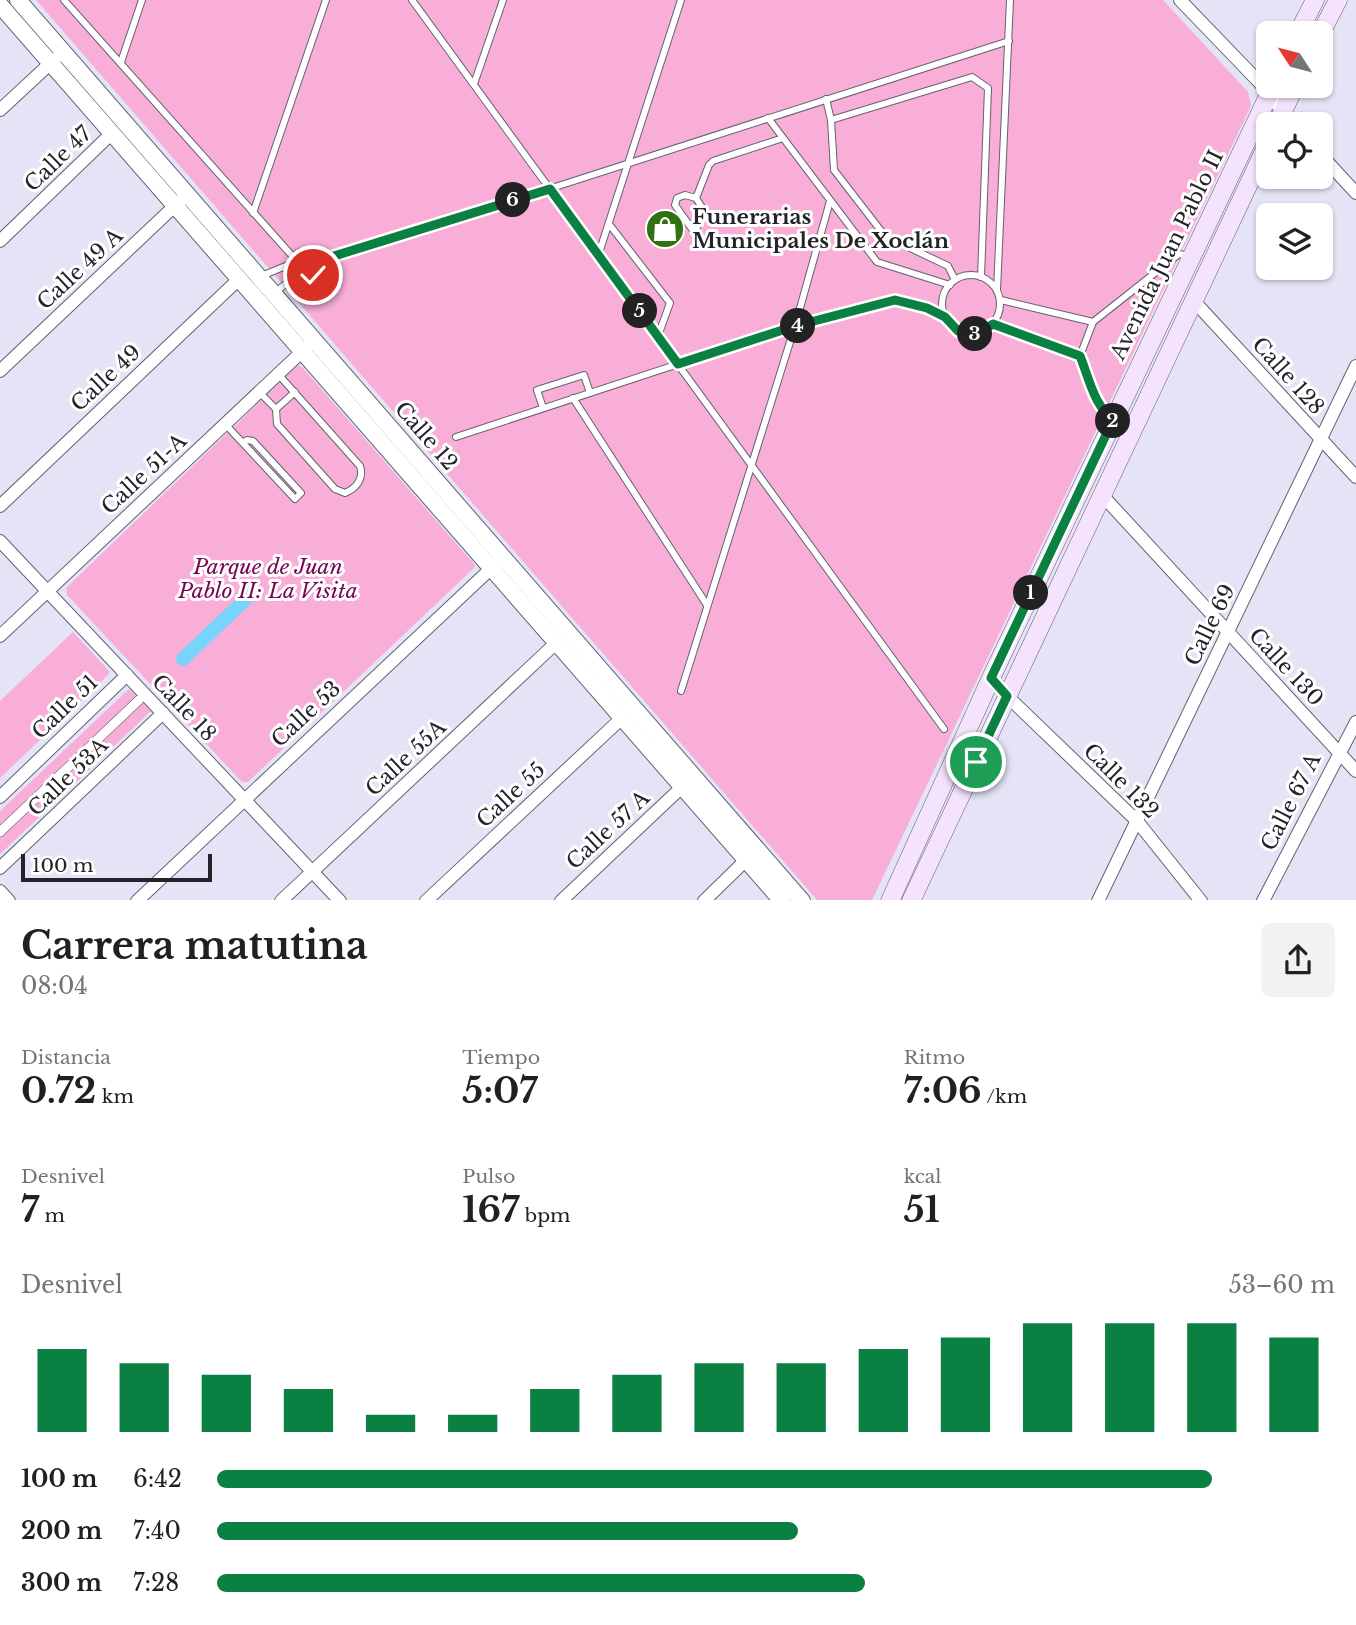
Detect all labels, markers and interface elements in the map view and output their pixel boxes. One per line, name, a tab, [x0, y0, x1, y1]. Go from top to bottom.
north arrow	[1256, 21, 1334, 98]
map controls	[1256, 21, 1333, 280]
button: locate	[1256, 112, 1333, 189]
street label: Calle 47	[19, 120, 97, 197]
street label: Avenida Juan Pablo II	[1104, 146, 1229, 365]
pin: 6	[496, 182, 530, 218]
text: 6	[506, 188, 519, 211]
button: layers	[1256, 203, 1333, 280]
place label: Funerarias Municipales De Xoclán	[692, 204, 949, 254]
shop icon: Funerarias Municipales De Xoclán	[644, 208, 686, 250]
street label: Calle 49 A	[32, 222, 129, 315]
pin	[283, 245, 343, 305]
icon: check	[294, 256, 332, 294]
pin: 5	[622, 294, 658, 328]
text: 5	[634, 299, 645, 322]
pin: 4	[780, 308, 816, 344]
text: 4	[791, 314, 804, 337]
pin: 3	[958, 316, 992, 352]
text: 3	[968, 322, 981, 345]
street label: Calle 128	[1246, 332, 1330, 420]
street label: Calle 49	[66, 339, 146, 417]
street label: Calle 12	[389, 396, 463, 476]
pin: 2	[1096, 404, 1130, 438]
text: 2	[1106, 409, 1119, 432]
street label: Calle 51-A	[96, 427, 193, 520]
park label: Parque de Juan Pablo II: La Visita	[177, 554, 358, 604]
pin: 1	[1014, 576, 1048, 610]
street label: Calle 69	[1179, 580, 1241, 670]
text: 1	[1026, 581, 1035, 604]
street label: Calle 130	[1243, 622, 1329, 712]
street label: Calle 51	[27, 669, 103, 745]
street label: Calle 18	[146, 669, 222, 747]
street label: Calle 53	[266, 675, 346, 753]
street label: Calle 55A	[360, 714, 452, 802]
street label: Calle 53A	[23, 732, 114, 822]
pin	[946, 732, 1006, 792]
street label: Calle 132	[1078, 738, 1164, 824]
icon: arrive	[957, 743, 995, 781]
street label: Calle 67 A	[1255, 748, 1327, 855]
street label: Calle 55	[471, 757, 551, 833]
street label: Calle 57 A	[561, 784, 655, 875]
scale bar	[21, 852, 212, 883]
text: 100 m	[32, 854, 93, 877]
text: Carrera matutina	[21, 922, 368, 969]
button: share	[1261, 923, 1335, 997]
text: 08:04	[21, 972, 88, 1000]
text: Distancia	[21, 1046, 111, 1069]
text: Tiempo	[462, 1046, 540, 1069]
text: Ritmo	[904, 1046, 965, 1069]
text: 0.72	[21, 1069, 96, 1112]
text: 5:07	[462, 1069, 538, 1112]
text: 7:06	[904, 1069, 982, 1112]
text: km	[96, 1085, 134, 1108]
text: /km	[982, 1085, 1027, 1108]
text: Desnivel	[21, 1165, 105, 1188]
text: Pulso	[462, 1165, 515, 1188]
text: kcal	[904, 1165, 942, 1188]
text: 7	[21, 1188, 39, 1231]
text: 167	[462, 1188, 519, 1231]
text: 51	[904, 1188, 940, 1231]
text: m	[39, 1204, 65, 1227]
text: bpm	[519, 1204, 570, 1227]
text: Desnivel	[21, 1271, 123, 1299]
text: 53–60 m	[1229, 1271, 1335, 1299]
text: 100 m	[21, 1465, 97, 1493]
text: 6:42	[133, 1465, 182, 1493]
text: 200 m	[21, 1517, 102, 1545]
text: 7:40	[133, 1517, 181, 1545]
text: 300 m	[21, 1569, 102, 1597]
text: 7:28	[133, 1569, 179, 1597]

